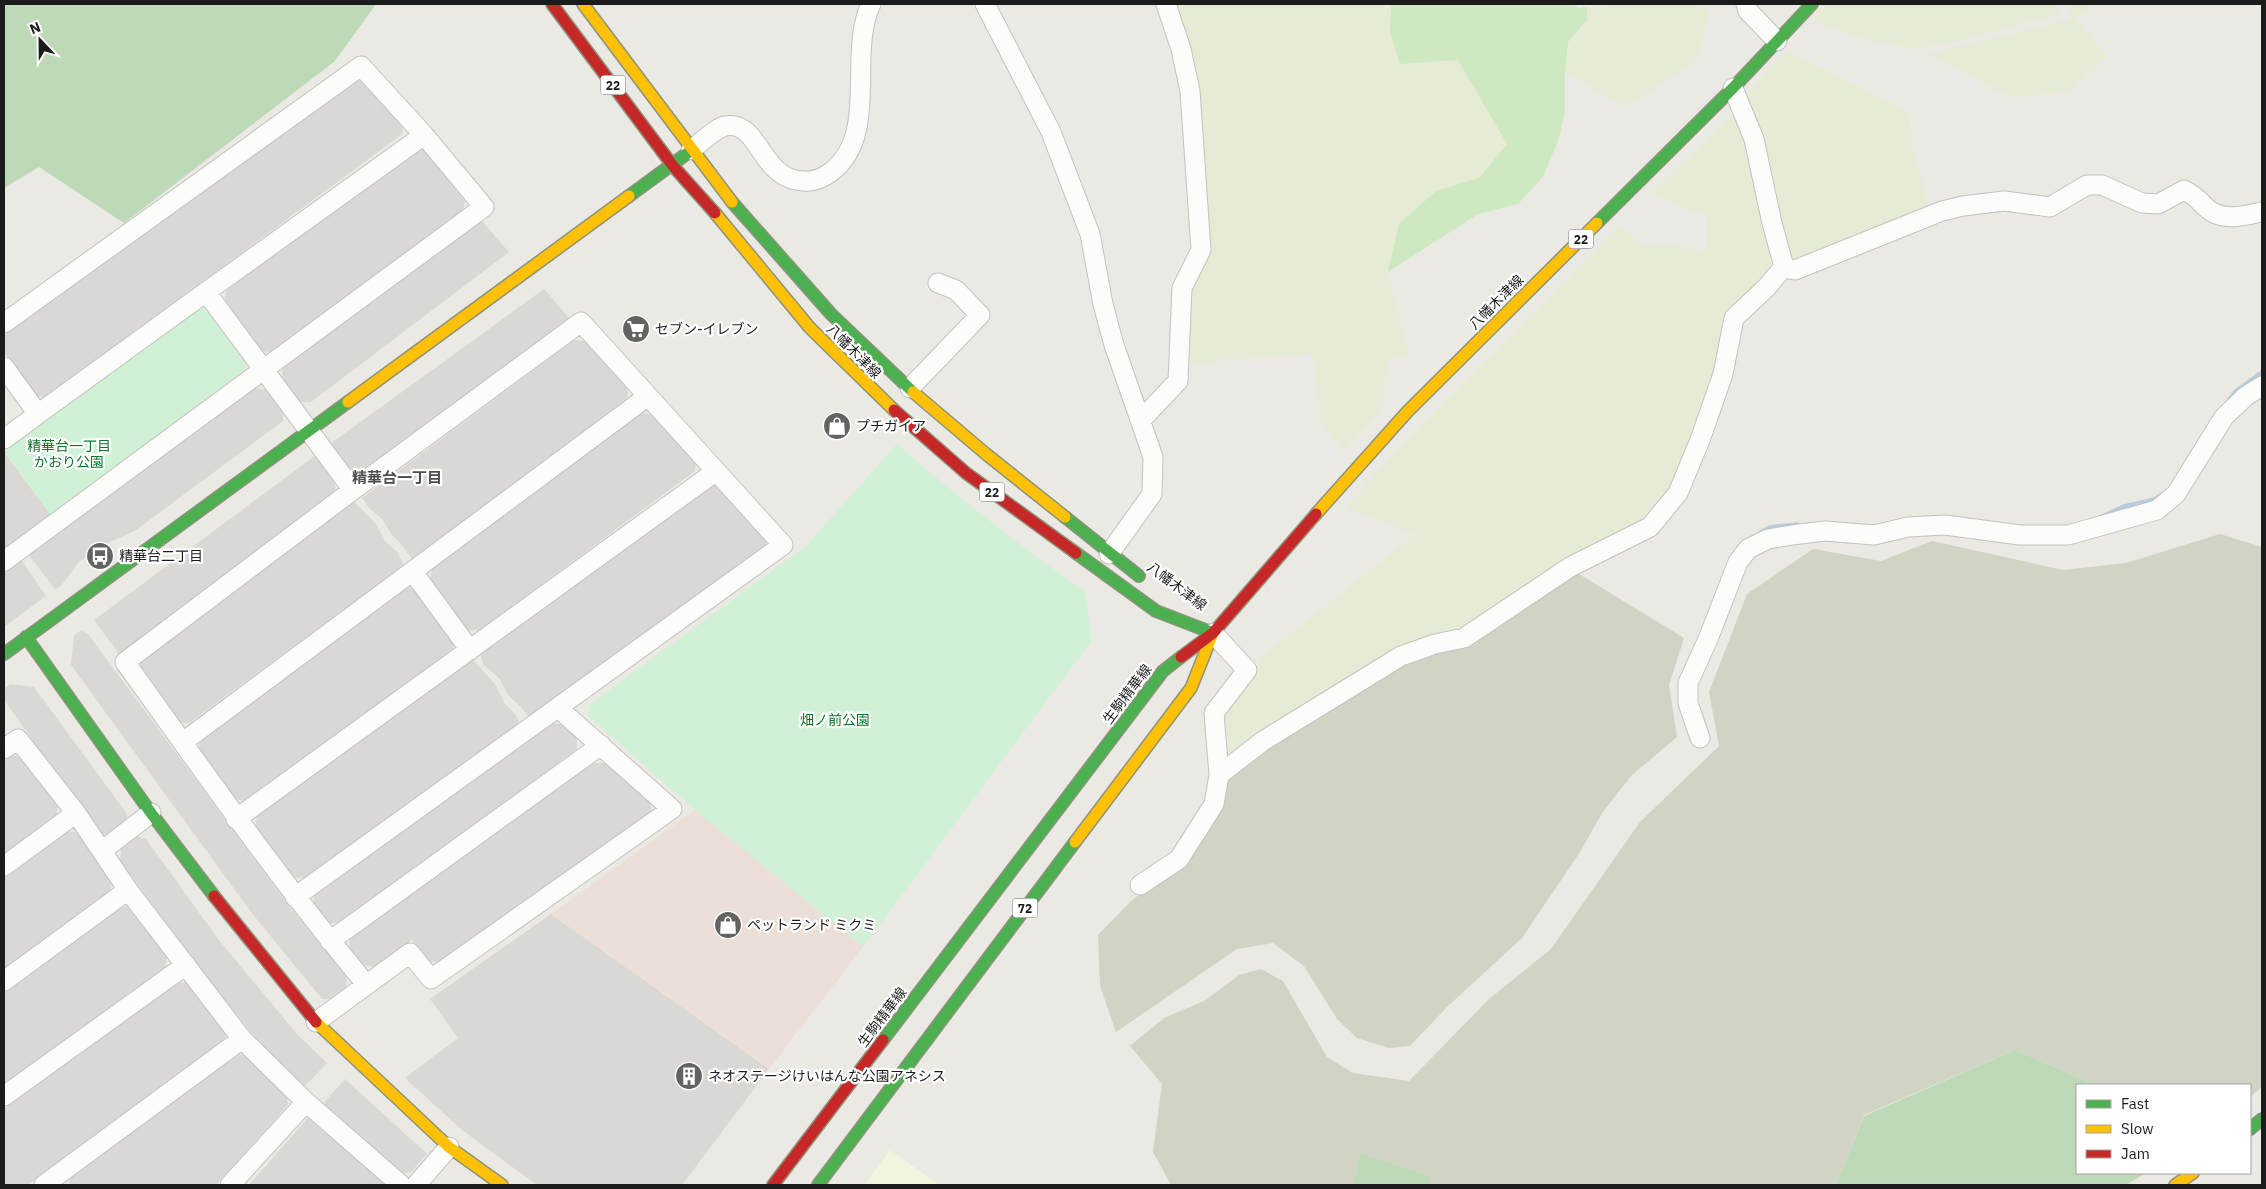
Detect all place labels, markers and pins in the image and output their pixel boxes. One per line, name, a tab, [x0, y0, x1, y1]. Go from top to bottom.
supermarket icon: セブン-イレブン	[621, 314, 651, 344]
place label: セブン-イレブン	[655, 320, 759, 338]
shop icon: プチガイア	[822, 411, 852, 441]
place label: プチガイア	[856, 417, 926, 435]
bus stop icon: 精華台二丁目	[85, 541, 115, 571]
place label: 精華台二丁目	[119, 547, 203, 565]
shop icon: ペットランド ミクミ	[713, 910, 743, 940]
place label: ペットランド ミクミ	[747, 916, 876, 934]
building icon: ネオステージけいはんな公園アネシス	[674, 1061, 704, 1091]
place label: ネオステージけいはんな公園アネシス	[708, 1067, 946, 1085]

